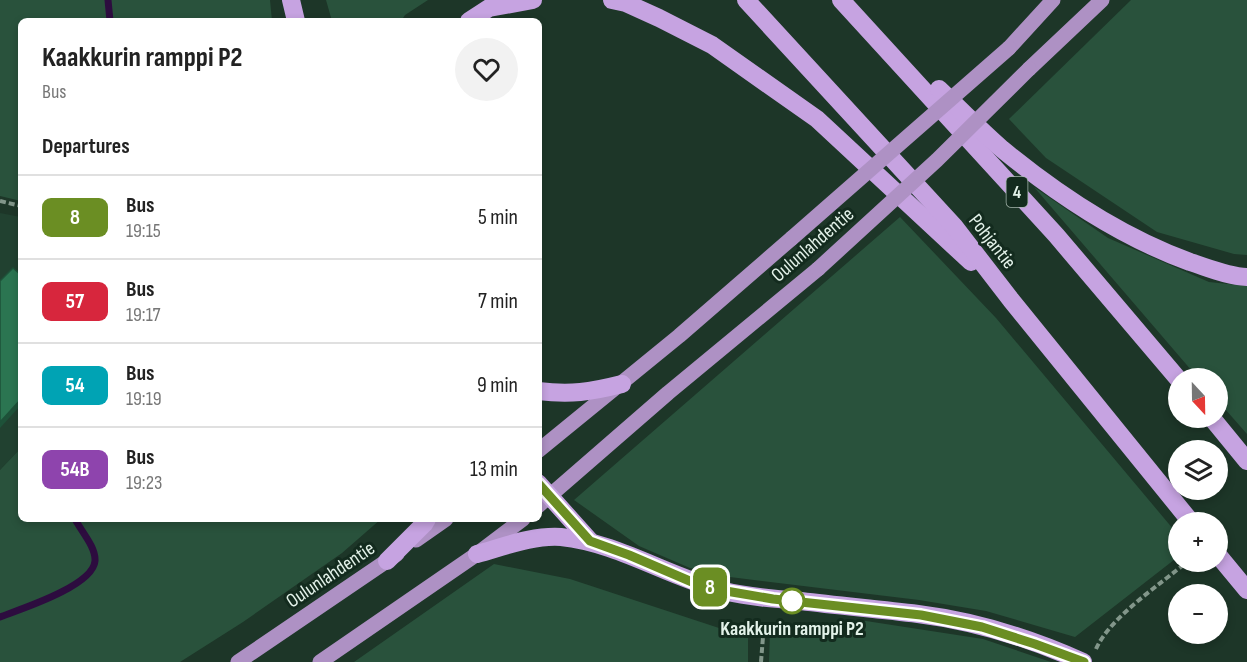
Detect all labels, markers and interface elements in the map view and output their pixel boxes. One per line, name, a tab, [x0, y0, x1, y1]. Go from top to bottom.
button: heart	[455, 38, 518, 101]
text: Kaakkurin ramppi P2	[42, 41, 243, 74]
text: Bus	[42, 80, 66, 104]
text: Departures	[42, 133, 130, 160]
road number: 4	[1006, 177, 1028, 207]
text: Bus	[126, 192, 155, 219]
street label: Oulunlahdentie	[766, 202, 859, 287]
text: 5 min	[478, 204, 518, 231]
text: 8	[70, 205, 80, 230]
street label: Pohjantie	[963, 209, 1021, 274]
text: 19:15	[126, 219, 161, 243]
text: Bus	[126, 276, 155, 303]
text: 7 min	[478, 288, 518, 315]
text: 57	[66, 289, 84, 314]
text: 19:17	[126, 303, 161, 327]
text: Bus	[126, 360, 155, 387]
north arrow	[1168, 368, 1228, 428]
map controls	[1168, 368, 1228, 644]
text: 9 min	[477, 372, 518, 399]
text: 54	[65, 373, 85, 398]
text: 19:19	[126, 387, 162, 411]
button: layers	[1168, 440, 1228, 500]
text: Bus	[126, 444, 155, 471]
text: 13 min	[470, 456, 518, 483]
text: 54B	[61, 457, 90, 482]
text: 19:23	[126, 471, 162, 495]
button: +	[1168, 512, 1228, 572]
street label: Oulunlahdentie	[282, 536, 379, 613]
line badge: 8	[690, 568, 730, 606]
text: 8	[705, 575, 715, 600]
button: −	[1168, 584, 1228, 644]
marker: Kaakkurin ramppi P2	[779, 588, 805, 614]
place label: Kaakkurin ramppi P2	[720, 617, 864, 641]

